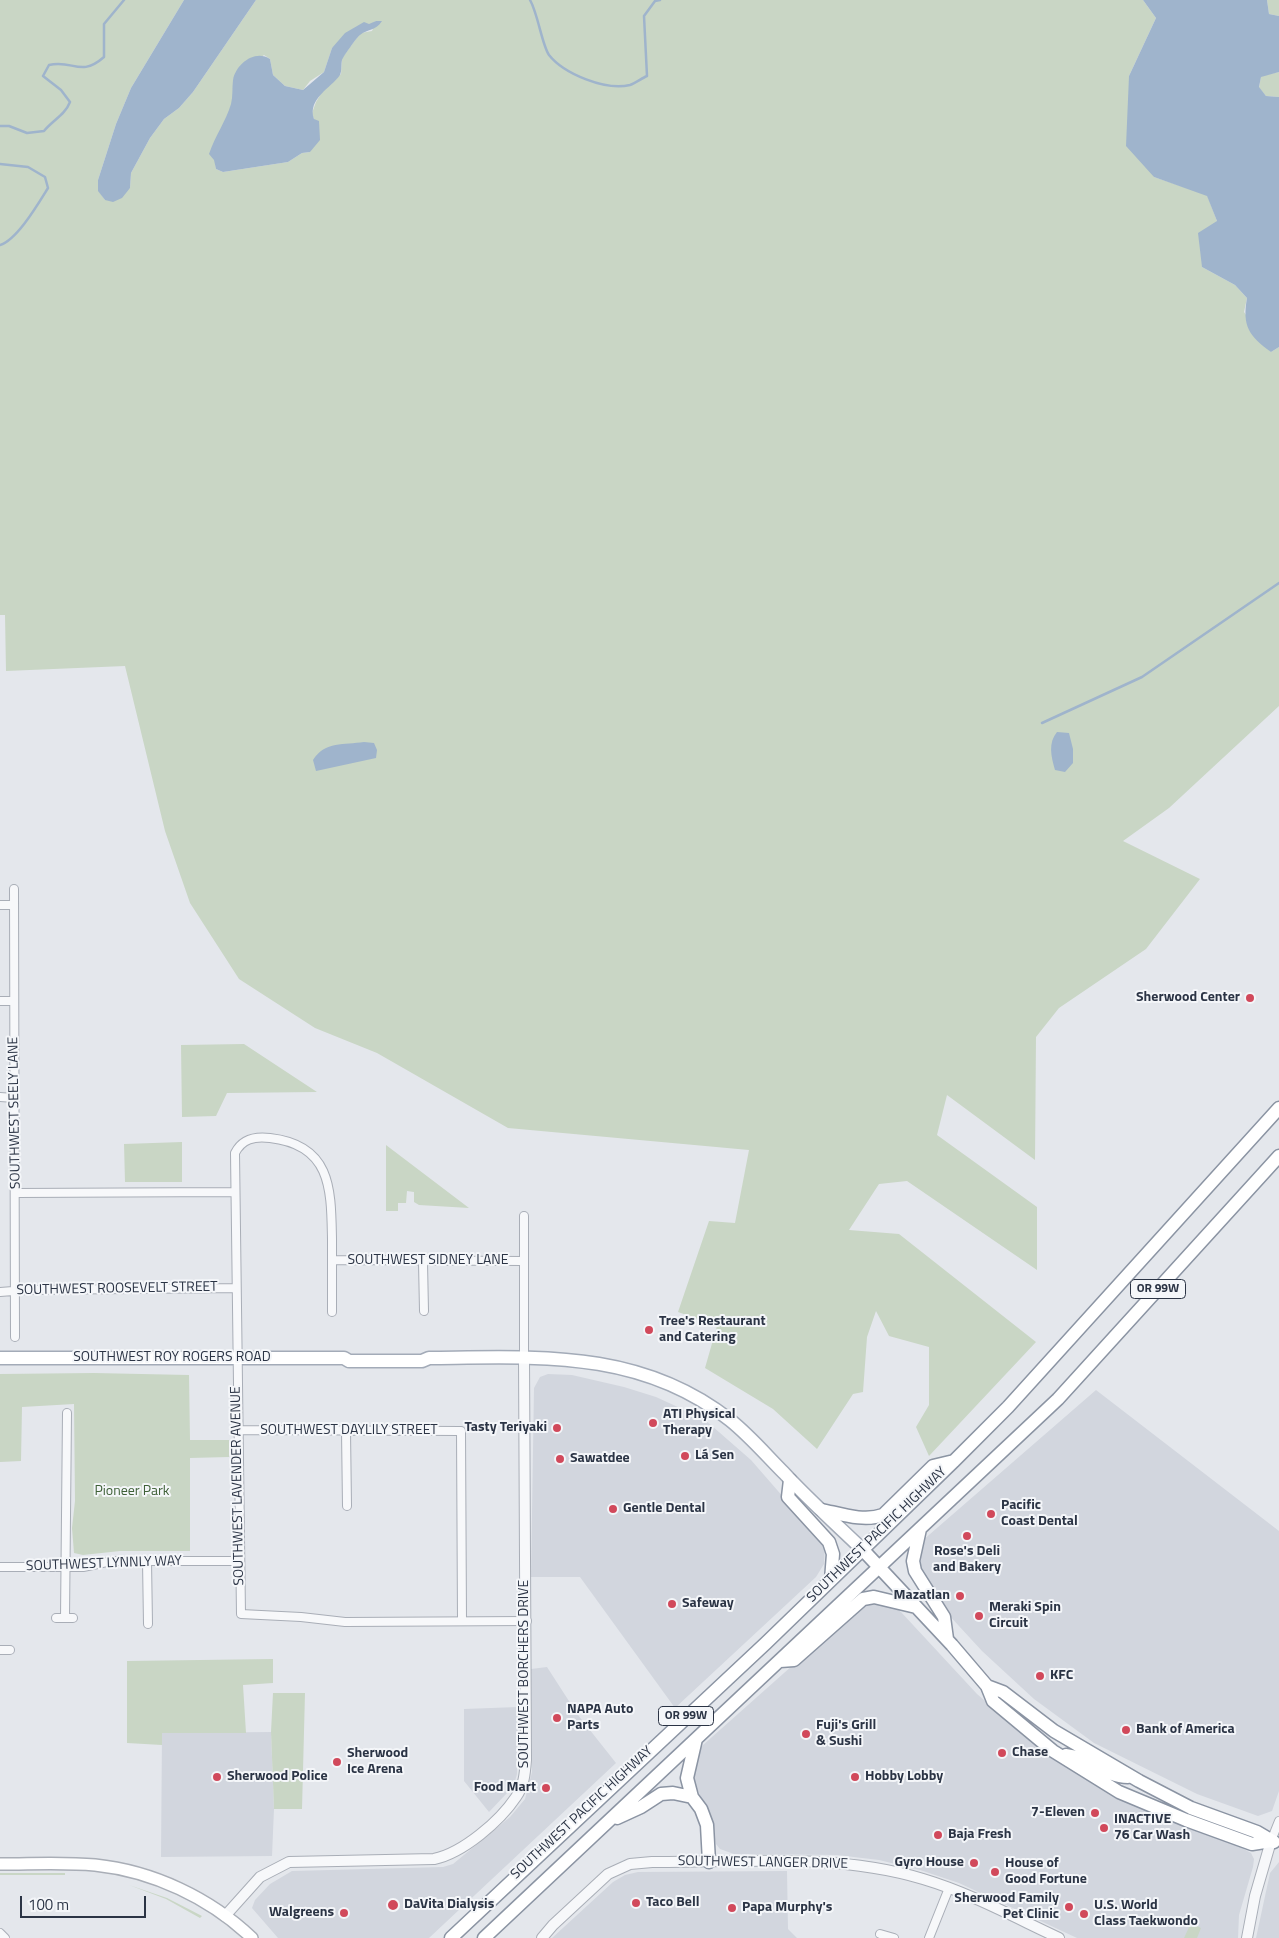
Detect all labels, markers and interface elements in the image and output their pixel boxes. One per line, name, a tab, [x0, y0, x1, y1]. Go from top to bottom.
place label: Sherwood Center	[1136, 990, 1240, 1006]
marker: Sherwood Center	[1244, 992, 1256, 1004]
street label: SOUTHWEST SEELY LANE	[5, 1037, 25, 1189]
street label: SOUTHWEST SIDNEY LANE	[348, 1253, 508, 1269]
street label: SOUTHWEST ROOSEVELT STREET	[16, 1279, 218, 1299]
road number: OR 99W	[1130, 1280, 1186, 1298]
place label: Tree's Restaurant and Catering	[659, 1314, 766, 1346]
marker: Tree's Restaurant and Catering	[643, 1324, 655, 1336]
street label: SOUTHWEST ROY ROGERS ROAD	[73, 1350, 271, 1366]
street label: SOUTHWEST LAVENDER AVENUE	[228, 1386, 248, 1586]
place label: ATI Physical Therapy	[663, 1407, 736, 1440]
marker: ATI Physical Therapy	[647, 1417, 659, 1429]
place label: Tasty Teriyaki	[464, 1420, 547, 1436]
marker: Tasty Teriyaki	[551, 1422, 563, 1434]
street label: SOUTHWEST DAYLILY STREET	[260, 1423, 438, 1439]
place label: Lá Sen	[695, 1448, 734, 1464]
marker: Lá Sen	[679, 1450, 691, 1462]
place label: Sawatdee	[570, 1451, 630, 1467]
marker: Sawatdee	[554, 1453, 566, 1465]
street label: SOUTHWEST PACIFIC HIGHWAY	[804, 1464, 950, 1606]
park label: Pioneer Park	[94, 1484, 170, 1500]
place label: Pacific Coast Dental	[1001, 1498, 1078, 1530]
place label: Gentle Dental	[623, 1501, 705, 1517]
marker: Gentle Dental	[607, 1503, 619, 1515]
marker: Pacific Coast Dental	[985, 1508, 997, 1520]
marker: Rose's Deli and Bakery	[961, 1530, 973, 1542]
place label: Rose's Deli and Bakery	[933, 1544, 1001, 1576]
street label: SOUTHWEST LYNNLY WAY	[26, 1553, 182, 1575]
street label: SOUTHWEST BORCHERS DRIVE	[517, 1580, 533, 1768]
place label: Mazatlan	[894, 1588, 950, 1604]
marker: Mazatlan	[954, 1590, 966, 1602]
place label: Safeway	[682, 1596, 734, 1612]
marker: Safeway	[666, 1598, 678, 1610]
place label: Meraki Spin Circuit	[989, 1600, 1061, 1632]
marker: Meraki Spin Circuit	[973, 1610, 985, 1622]
place label: KFC	[1050, 1668, 1073, 1684]
marker: KFC	[1034, 1670, 1046, 1682]
place label: NAPA Auto Parts	[567, 1702, 633, 1734]
road number: OR 99W	[658, 1706, 714, 1725]
marker: NAPA Auto Parts	[551, 1712, 563, 1724]
place label: Fuji's Grill & Sushi	[816, 1718, 876, 1750]
place label: Bank of America	[1136, 1722, 1235, 1738]
marker: Bank of America	[1120, 1724, 1132, 1736]
marker: Fuji's Grill & Sushi	[800, 1728, 812, 1740]
street label: SOUTHWEST PACIFIC HIGHWAY	[508, 1743, 656, 1883]
place label: Chase	[1012, 1745, 1048, 1761]
place label: Sherwood Ice Arena	[347, 1746, 408, 1778]
marker: Chase	[996, 1747, 1008, 1759]
marker: Sherwood Ice Arena	[331, 1756, 343, 1768]
place label: Sherwood Police	[227, 1769, 328, 1785]
place label: Hobby Lobby	[865, 1769, 943, 1785]
marker: Sherwood Police	[211, 1771, 223, 1783]
marker: Hobby Lobby	[849, 1771, 861, 1783]
place label: Food Mart	[474, 1780, 536, 1796]
marker: Food Mart	[540, 1782, 552, 1794]
place label: 7-Eleven	[1031, 1805, 1085, 1821]
marker: 7-Eleven	[1089, 1807, 1101, 1819]
place label: INACTIVE 76 Car Wash	[1114, 1812, 1190, 1844]
marker: INACTIVE 76 Car Wash	[1098, 1822, 1110, 1834]
place label: Baja Fresh	[948, 1827, 1011, 1843]
marker: Baja Fresh	[932, 1829, 944, 1841]
street label: SOUTHWEST LANGER DRIVE	[678, 1853, 848, 1873]
place label: Gyro House	[894, 1855, 964, 1871]
place label: House of Good Fortune	[1005, 1856, 1087, 1888]
marker: Gyro House	[968, 1857, 980, 1869]
marker: House of Good Fortune	[989, 1866, 1001, 1878]
scale bar	[22, 1886, 149, 1918]
place label: Sherwood Family Pet Clinic	[954, 1891, 1059, 1924]
text: 100 m	[28, 1893, 69, 1916]
place label: Taco Bell	[646, 1895, 699, 1911]
place label: DaVita Dialysis	[404, 1897, 494, 1913]
marker: Taco Bell	[630, 1897, 642, 1909]
marker: DaVita Dialysis	[386, 1898, 400, 1912]
place label: U.S. World Class Taekwondo	[1094, 1898, 1198, 1930]
place label: Papa Murphy's	[742, 1900, 832, 1916]
marker: Sherwood Family Pet Clinic	[1063, 1901, 1075, 1913]
marker: Papa Murphy's	[726, 1902, 738, 1914]
place label: Walgreens	[269, 1905, 334, 1921]
marker: Walgreens	[338, 1907, 350, 1919]
marker: U.S. World Class Taekwondo	[1078, 1908, 1090, 1920]

